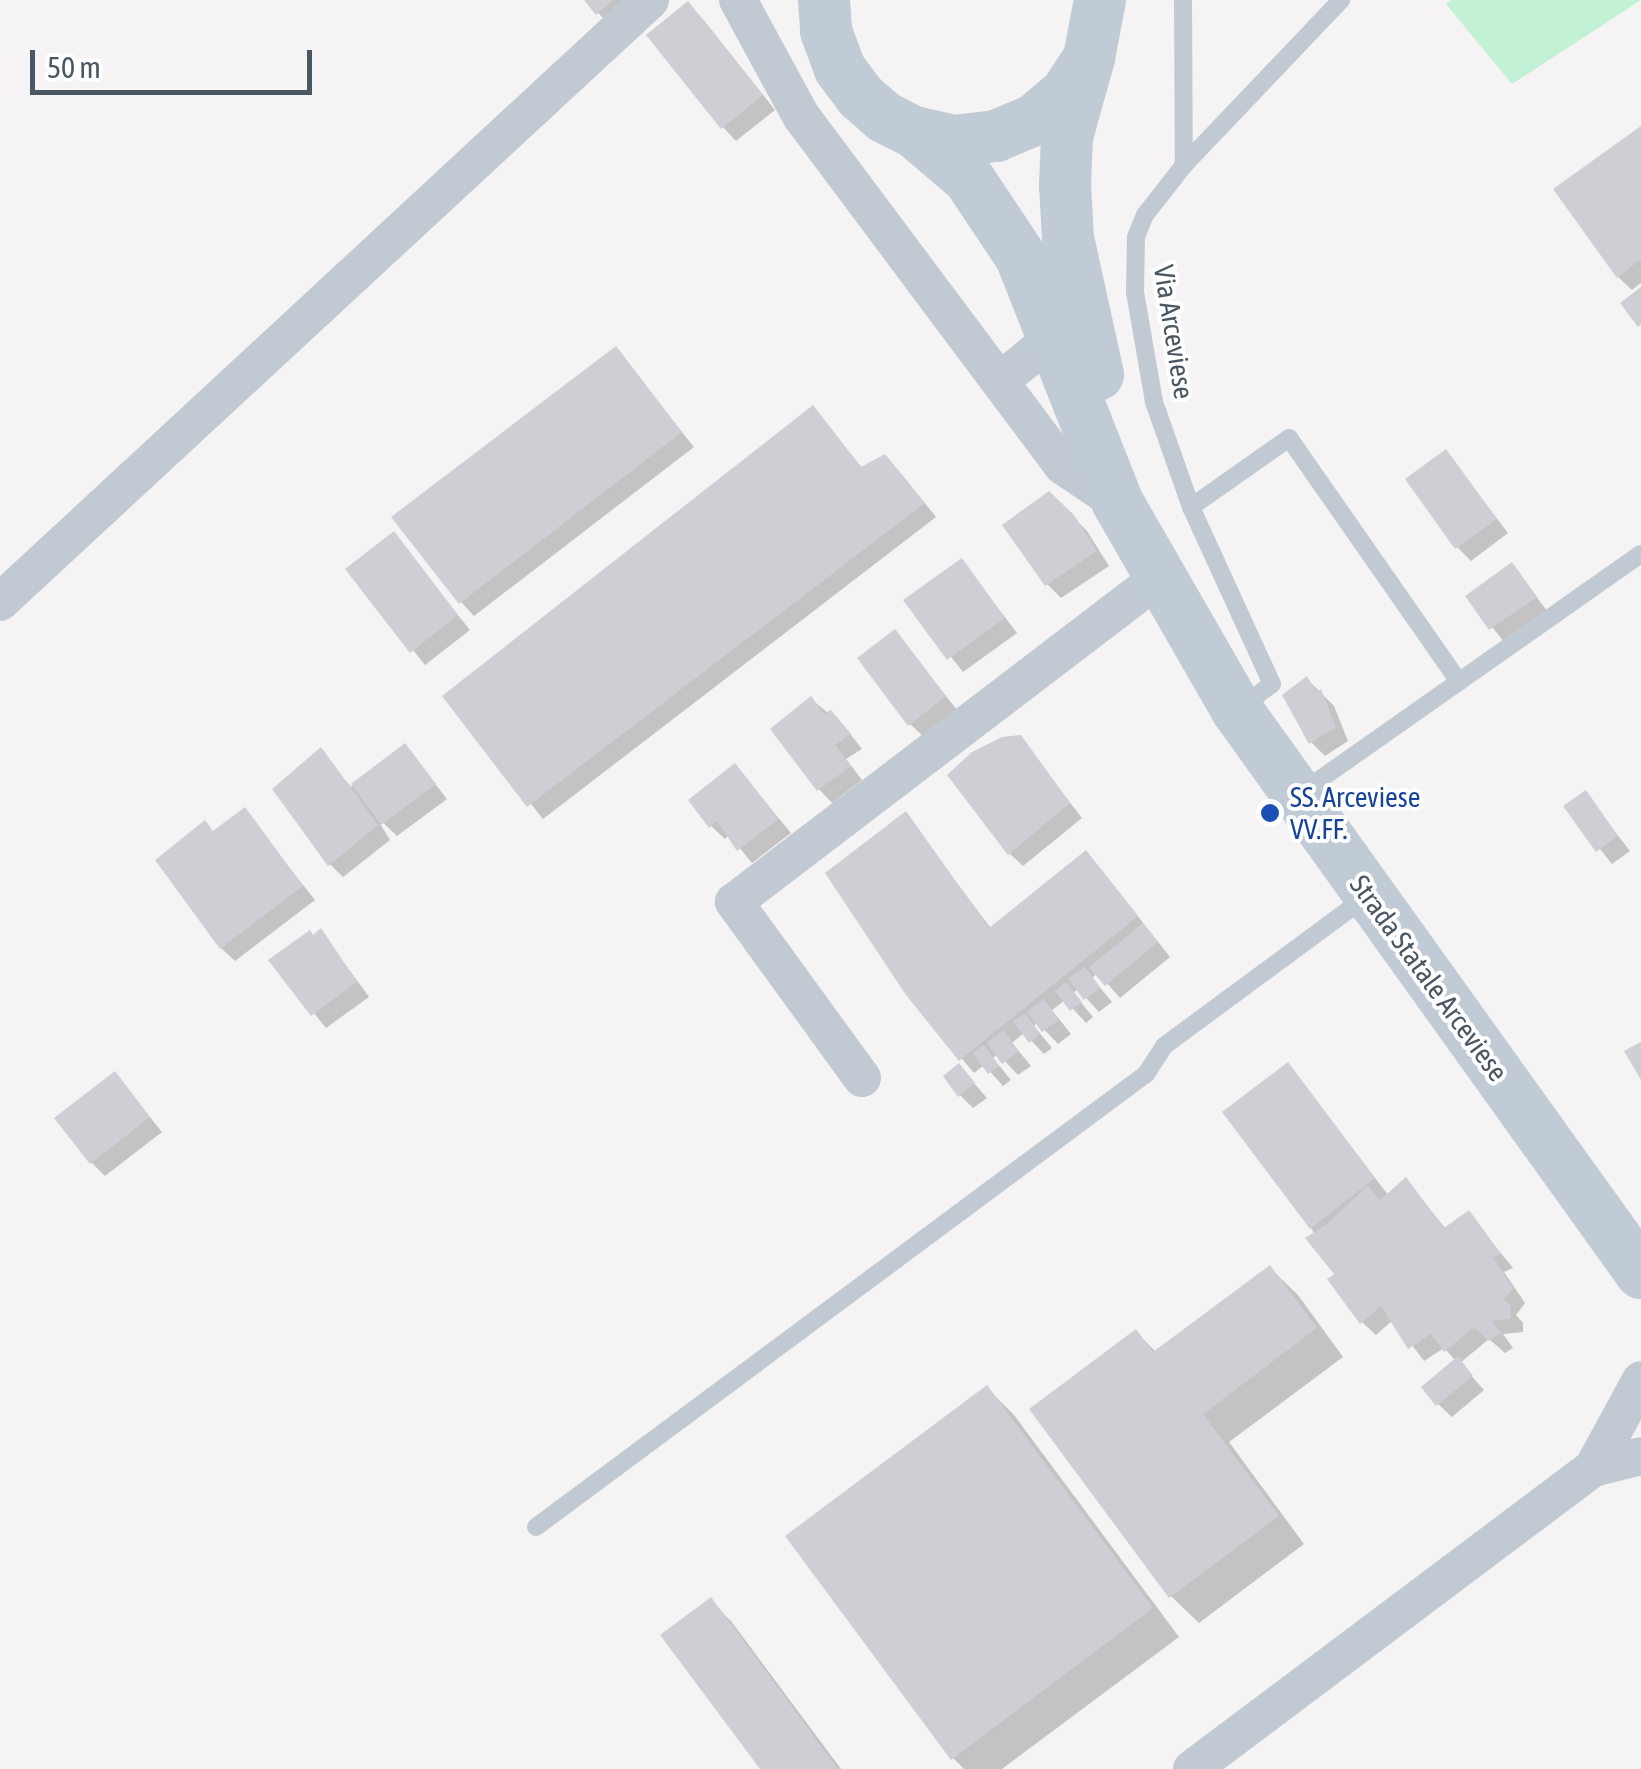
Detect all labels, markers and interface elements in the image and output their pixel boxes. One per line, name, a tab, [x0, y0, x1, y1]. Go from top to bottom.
scale bar	[35, 30, 318, 92]
text: 50 m	[47, 50, 101, 84]
street label: Via Arceviese	[1147, 263, 1201, 401]
place label: SS. Arceviese VV.FF.	[1290, 780, 1420, 846]
marker: SS. Arceviese VV.FF.	[1259, 802, 1281, 824]
street label: Strada Statale Arceviese	[1343, 868, 1515, 1088]

